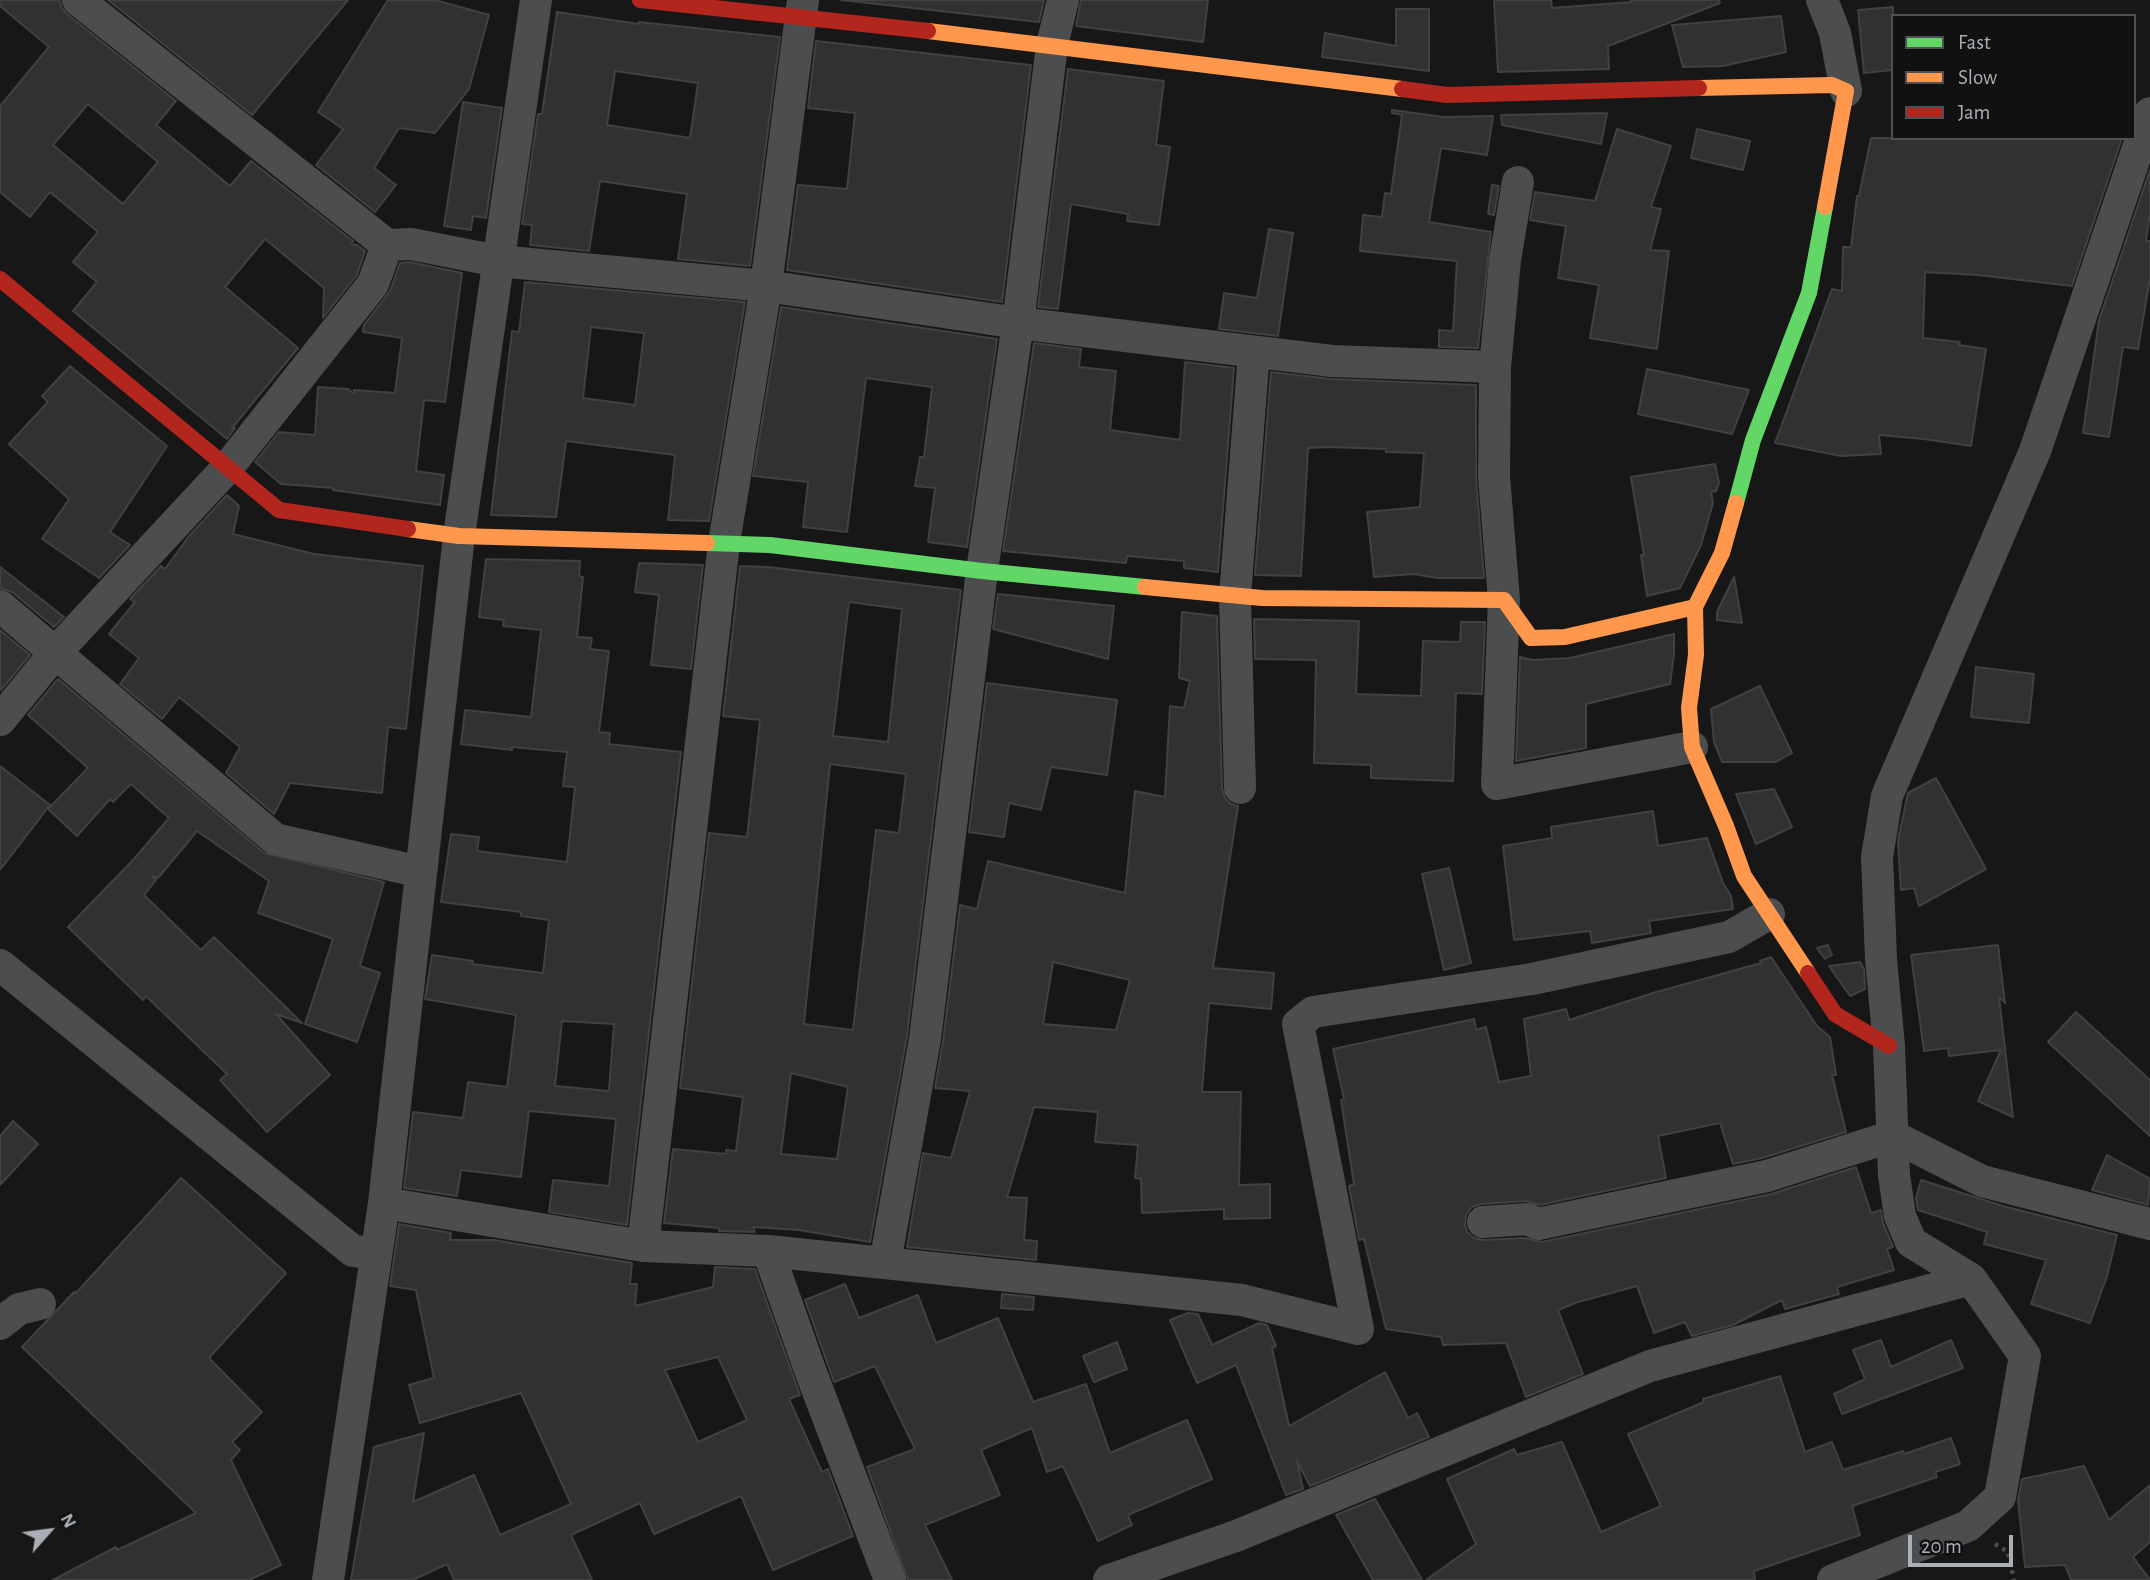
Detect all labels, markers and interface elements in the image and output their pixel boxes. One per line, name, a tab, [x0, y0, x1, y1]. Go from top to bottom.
legend	[1891, 14, 2136, 140]
text: Fast	[1958, 32, 1991, 53]
text: Slow	[1958, 67, 1997, 88]
text: Jam	[1958, 102, 1990, 123]
north arrow	[14, 1496, 84, 1566]
text: N	[56, 1511, 79, 1531]
scale bar	[1912, 1520, 2017, 1564]
text: 20 m	[1921, 1536, 1962, 1557]

